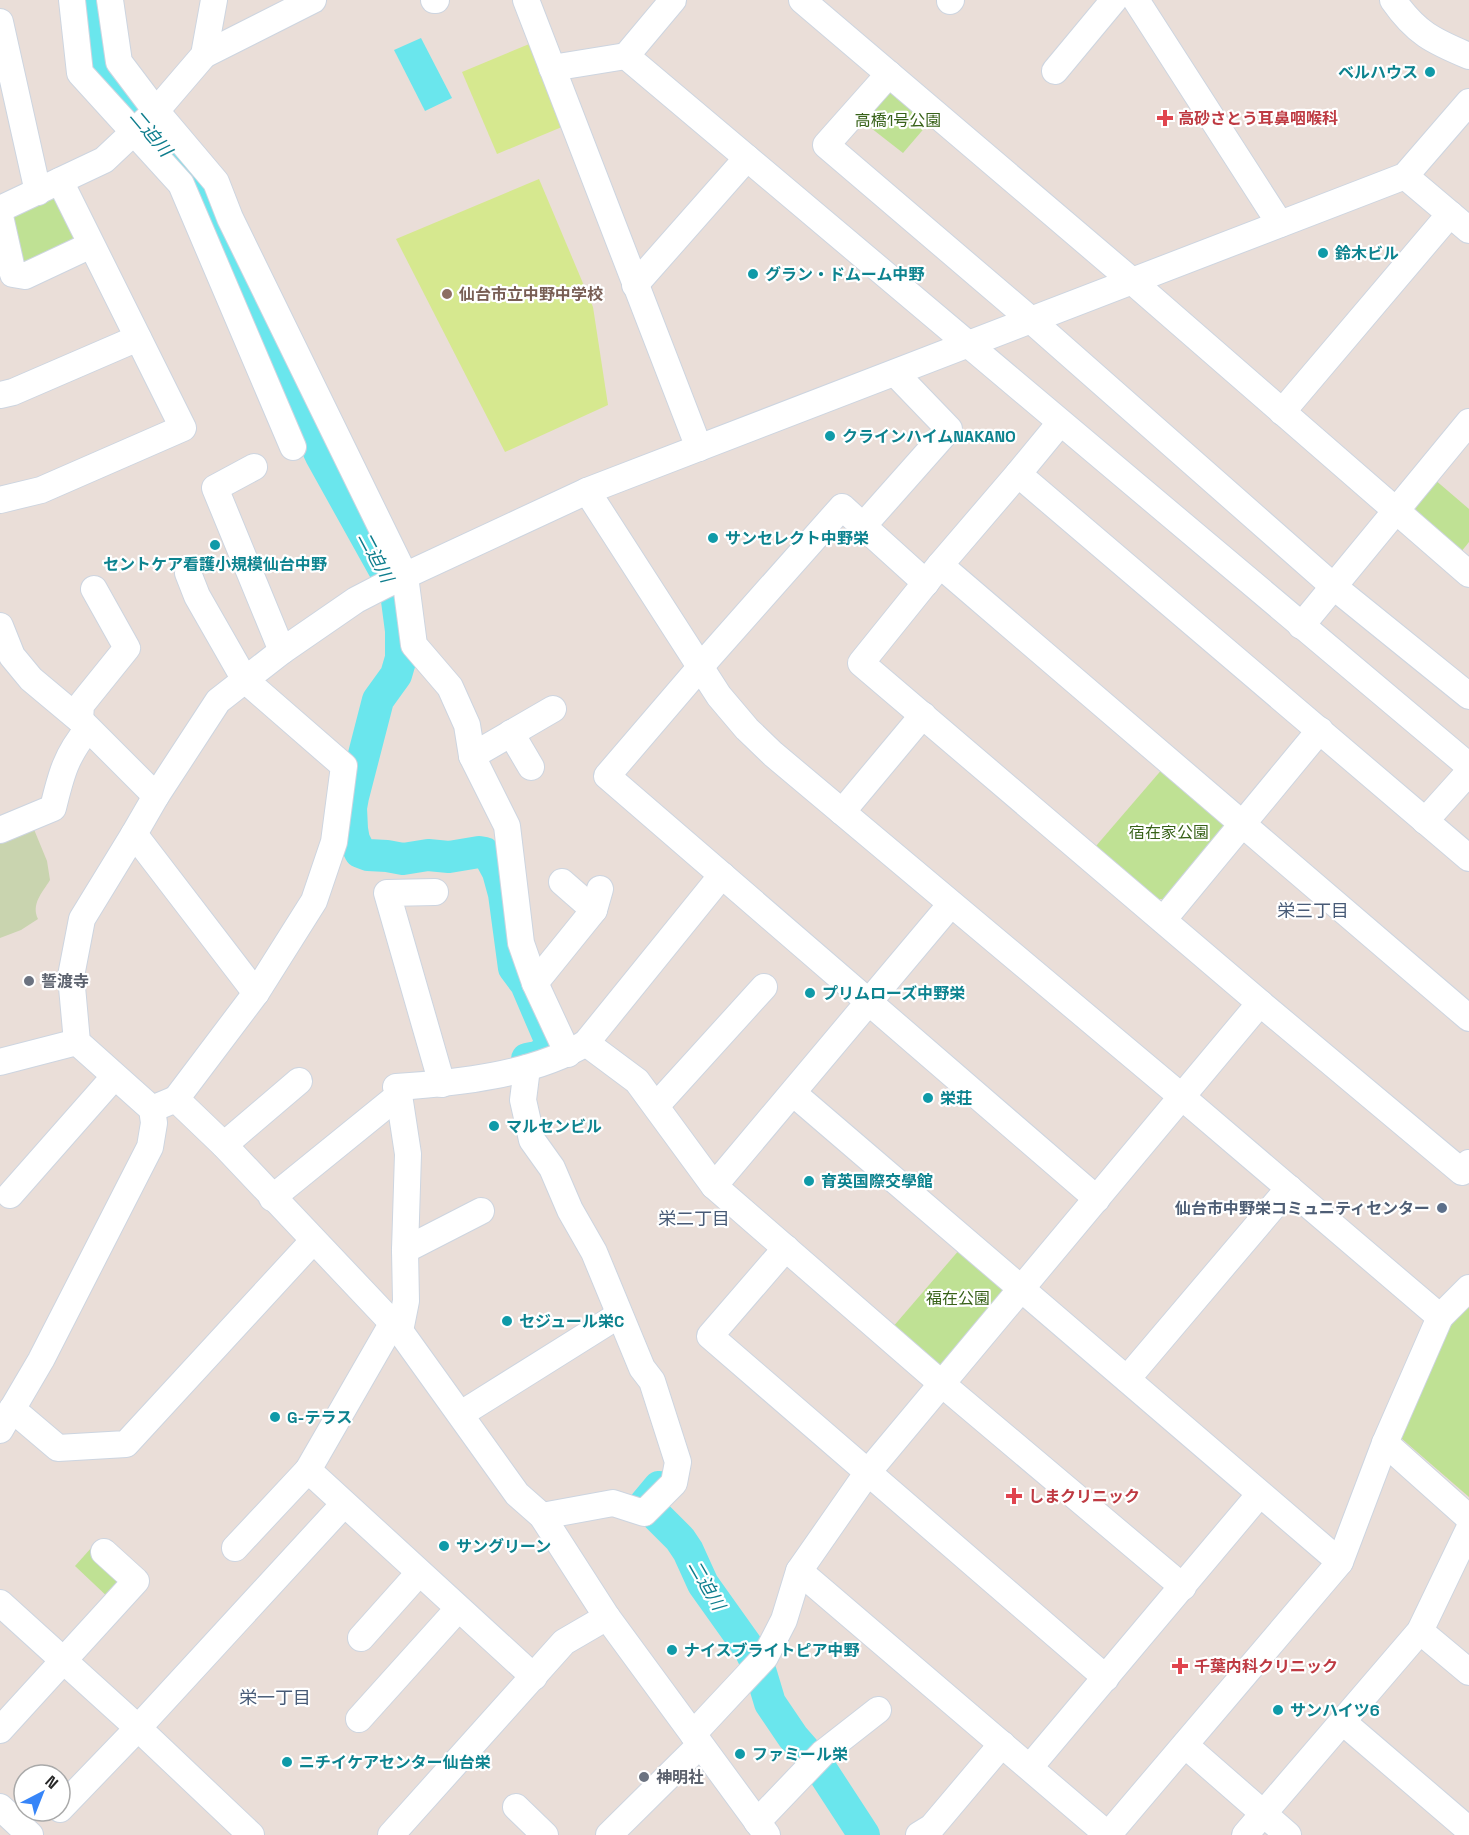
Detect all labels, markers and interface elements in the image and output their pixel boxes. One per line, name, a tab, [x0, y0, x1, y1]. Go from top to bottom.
place label: ベルハウス	[1338, 62, 1418, 83]
marker: ベルハウス	[1423, 65, 1437, 79]
water label: 二迫川	[125, 105, 178, 163]
place label: 高砂さとう耳鼻咽喉科	[1178, 108, 1338, 129]
marker: 高砂さとう耳鼻咽喉科	[1156, 109, 1174, 127]
park label: 高橋1号公園	[855, 110, 941, 131]
place label: 鈴木ビル	[1335, 243, 1399, 264]
marker: 鈴木ビル	[1316, 246, 1330, 260]
place label: グラン・ドムーム中野	[765, 264, 925, 285]
marker: グラン・ドムーム中野	[746, 267, 760, 281]
place label: 仙台市立中野中学校	[458, 284, 603, 305]
marker: 仙台市立中野中学校	[440, 287, 454, 301]
place label: クラインハイムNAKANO	[842, 426, 1016, 447]
marker: クラインハイムNAKANO	[823, 429, 837, 443]
water label: 二迫川	[353, 528, 400, 588]
place label: サンセレクト中野栄	[725, 528, 869, 549]
marker: サンセレクト中野栄	[706, 531, 720, 545]
marker: セントケア看護小規模仙台中野	[208, 538, 222, 552]
place label: セントケア看護小規模仙台中野	[103, 554, 327, 575]
park label: 宿在家公園	[1129, 822, 1209, 843]
district label: 栄三丁目	[1277, 899, 1349, 922]
place label: 誓渡寺	[41, 971, 89, 992]
marker: 誓渡寺	[22, 974, 36, 988]
place label: プリムローズ中野栄	[822, 983, 965, 1004]
marker: プリムローズ中野栄	[803, 986, 817, 1000]
place label: 栄荘	[940, 1088, 972, 1109]
marker: 栄荘	[921, 1091, 935, 1105]
place label: マルセンビル	[506, 1116, 602, 1137]
marker: マルセンビル	[487, 1119, 501, 1133]
place label: 育英国際交學館	[821, 1171, 933, 1192]
marker: 育英国際交學館	[802, 1174, 816, 1188]
place label: 仙台市中野栄コミュニティセンター	[1174, 1198, 1430, 1219]
marker: 仙台市中野栄コミュニティセンター	[1435, 1201, 1449, 1215]
district label: 栄二丁目	[658, 1207, 730, 1230]
park label: 福在公園	[926, 1288, 990, 1309]
place label: セジュール栄C	[519, 1311, 624, 1332]
marker: セジュール栄C	[500, 1314, 514, 1328]
place label: G-テラス	[287, 1407, 352, 1428]
marker: G-テラス	[268, 1410, 282, 1424]
place label: しまクリニック	[1028, 1486, 1140, 1507]
marker: しまクリニック	[1005, 1487, 1023, 1505]
place label: サングリーン	[456, 1536, 551, 1557]
marker: サングリーン	[437, 1539, 451, 1553]
water label: 二迫川	[684, 1556, 731, 1616]
place label: ナイスブライトピア中野	[684, 1640, 860, 1661]
marker: ナイスブライトピア中野	[665, 1643, 679, 1657]
place label: 千葉内科クリニック	[1194, 1656, 1338, 1677]
marker: 千葉内科クリニック	[1171, 1657, 1189, 1675]
district label: 栄一丁目	[239, 1686, 311, 1709]
place label: サンハイツ6	[1290, 1700, 1380, 1721]
marker: サンハイツ6	[1271, 1703, 1285, 1717]
place label: ファミール栄	[752, 1744, 848, 1765]
marker: ファミール栄	[733, 1747, 747, 1761]
place label: ニチイケアセンター仙台栄	[299, 1752, 491, 1773]
marker: ニチイケアセンター仙台栄	[280, 1755, 294, 1769]
north arrow	[12, 1763, 72, 1823]
place label: 神明社	[656, 1767, 704, 1788]
marker: 神明社	[637, 1770, 651, 1784]
text: N	[41, 1771, 63, 1794]

